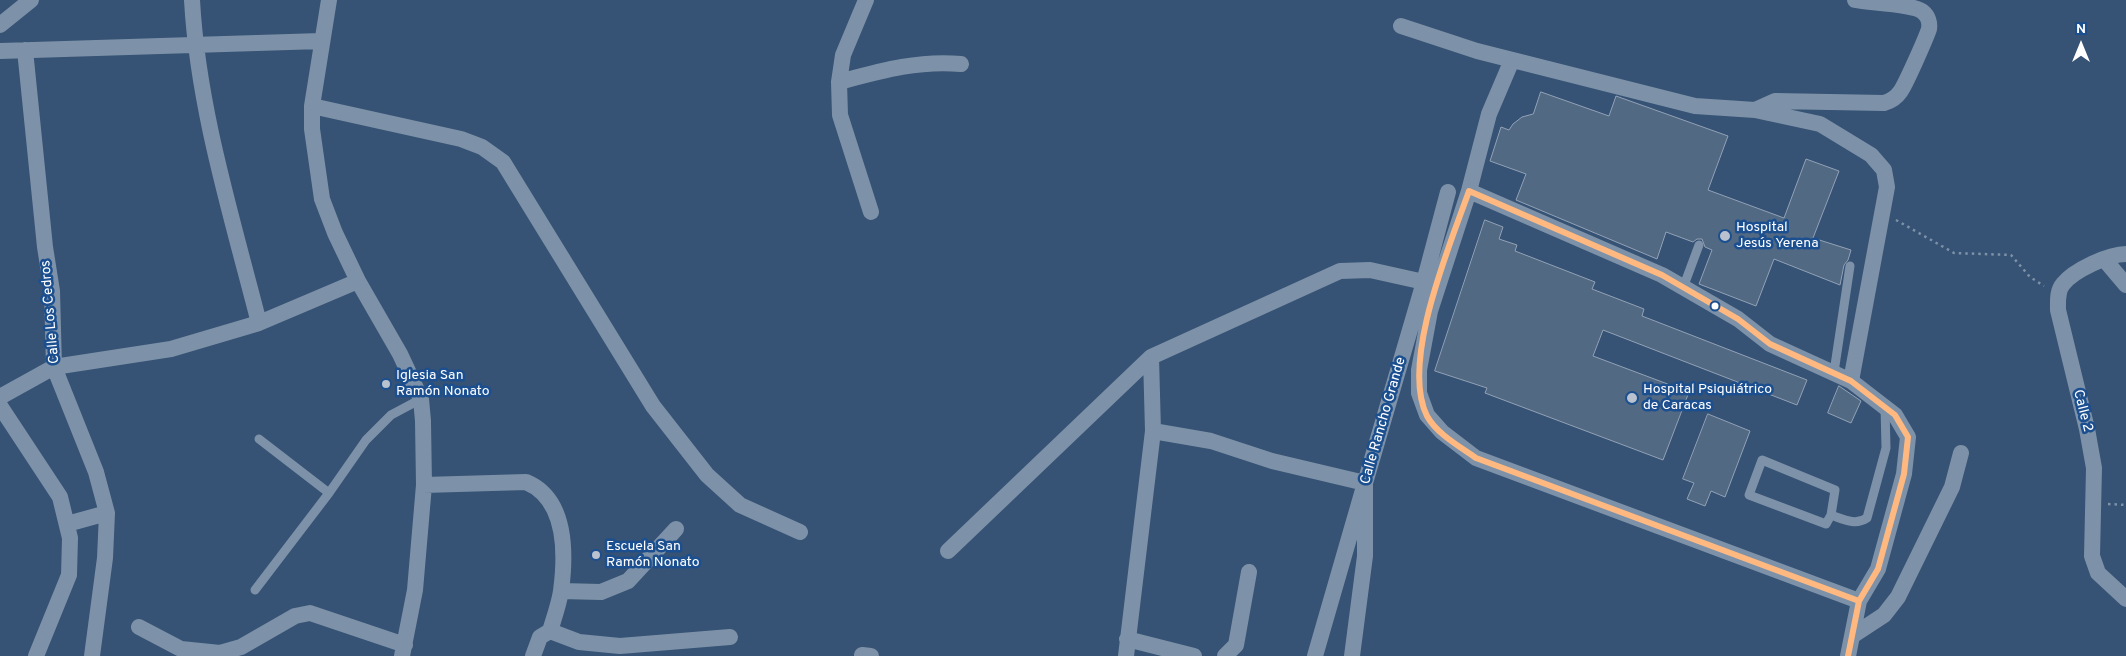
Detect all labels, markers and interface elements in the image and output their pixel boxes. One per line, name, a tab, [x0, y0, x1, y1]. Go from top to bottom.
north arrow	[2056, 20, 2106, 70]
text: N	[2076, 21, 2086, 38]
place label: Hospital Jesús Yerena	[1736, 220, 1819, 252]
marker: Hospital Jesús Yerena	[1718, 229, 1732, 243]
street label: Calle Los Cedros	[38, 259, 64, 365]
unlabelled marker	[1710, 301, 1720, 311]
street label: Calle Rancho Grande	[1358, 356, 1410, 486]
place label: Iglesia San Ramón Nonato	[396, 368, 490, 401]
marker: Iglesia San Ramón Nonato	[380, 378, 392, 390]
place label: Hospital Psiquiátrico de Caracas	[1643, 382, 1772, 414]
street label: Calle 2	[2069, 388, 2095, 434]
marker: Hospital Psiquiátrico de Caracas	[1625, 391, 1639, 405]
place label: Escuela San Ramón Nonato	[606, 539, 700, 572]
marker: Escuela San Ramón Nonato	[590, 549, 602, 561]

